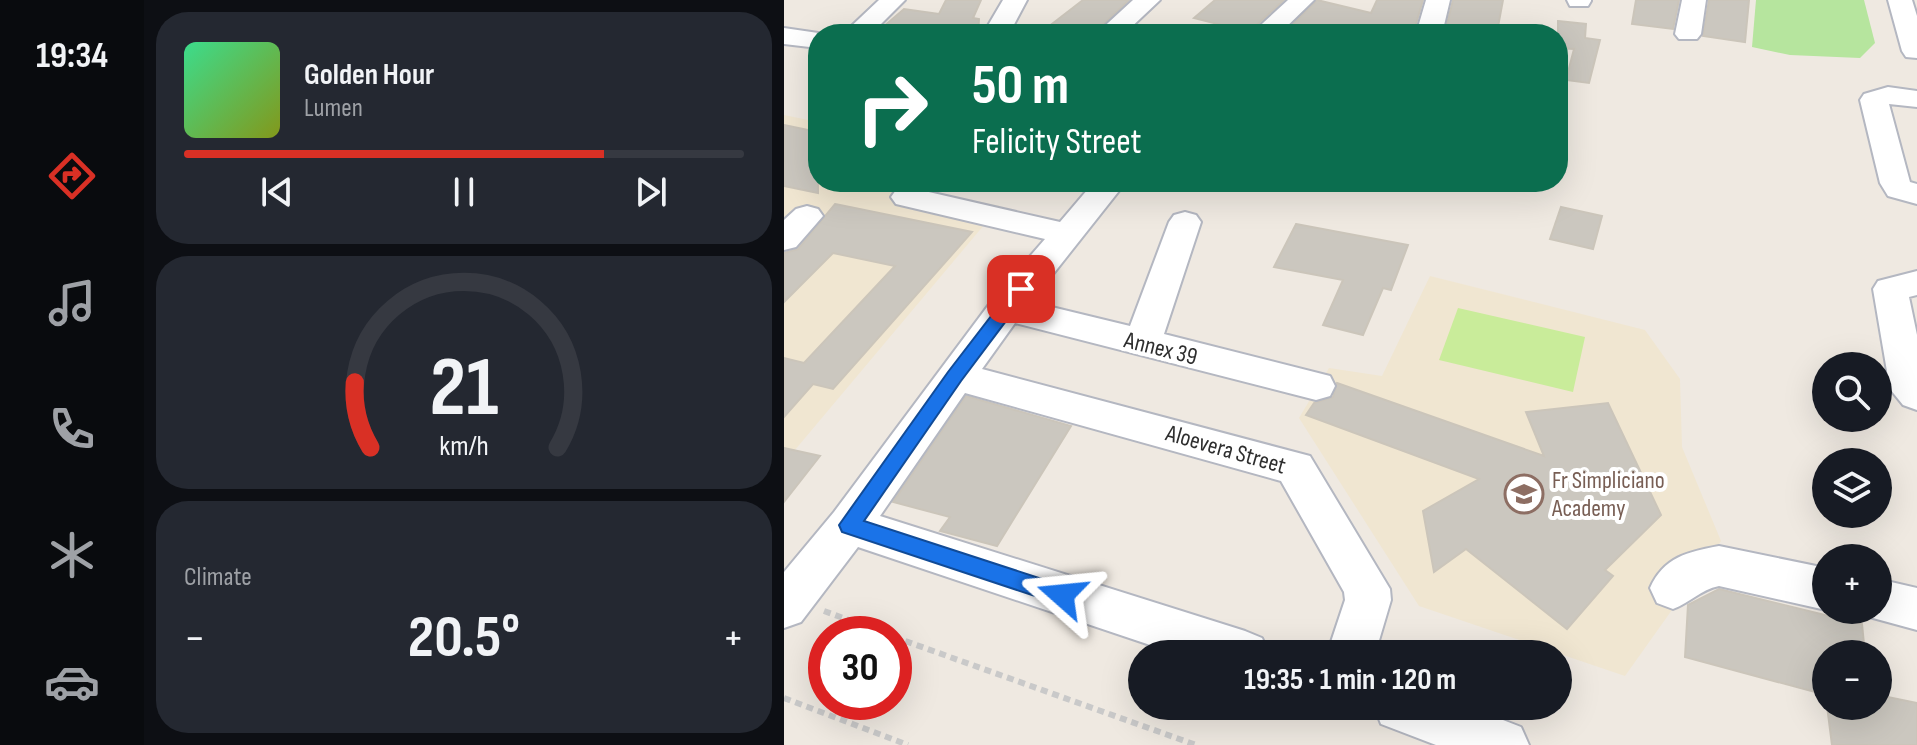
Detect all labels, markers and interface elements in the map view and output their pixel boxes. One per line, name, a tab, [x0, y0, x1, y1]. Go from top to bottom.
text: 19:34	[36, 35, 108, 78]
text: 50 m	[972, 53, 1069, 120]
icon: right	[840, 56, 944, 160]
text: Golden Hour	[304, 57, 434, 93]
text: Lumen	[304, 93, 363, 124]
text: Felicity Street	[972, 121, 1142, 164]
icon: directions	[44, 148, 100, 204]
icon: previous	[255, 170, 299, 214]
icon: pause	[442, 170, 486, 214]
icon: next	[629, 170, 673, 214]
pin	[987, 255, 1055, 323]
icon: arrive	[999, 267, 1043, 311]
icon: music	[44, 275, 100, 331]
street label: Annex 39	[1120, 325, 1200, 372]
text: 21	[429, 339, 499, 439]
map controls	[1812, 352, 1892, 720]
button: search	[1812, 352, 1892, 432]
icon: phone	[44, 401, 100, 457]
street label: Aloevera Street	[1162, 418, 1289, 480]
text: km/h	[439, 430, 489, 465]
button: layers	[1812, 448, 1892, 528]
place label: Fr Simpliciano Academy	[1551, 466, 1665, 523]
school or university icon: Fr Simpliciano Academy	[1503, 473, 1545, 515]
icon: climate	[44, 527, 100, 583]
button: +	[1812, 544, 1892, 624]
position arrow	[1020, 553, 1104, 637]
text: Climate	[184, 562, 252, 593]
text: 20.5°	[408, 602, 520, 674]
text: −	[184, 612, 206, 665]
text: +	[722, 612, 744, 665]
speed limit sign: 30	[808, 616, 912, 720]
button: −	[1812, 640, 1892, 720]
icon: car	[44, 654, 100, 710]
text: 19:35 · 1 min · 120 m	[1244, 662, 1456, 698]

